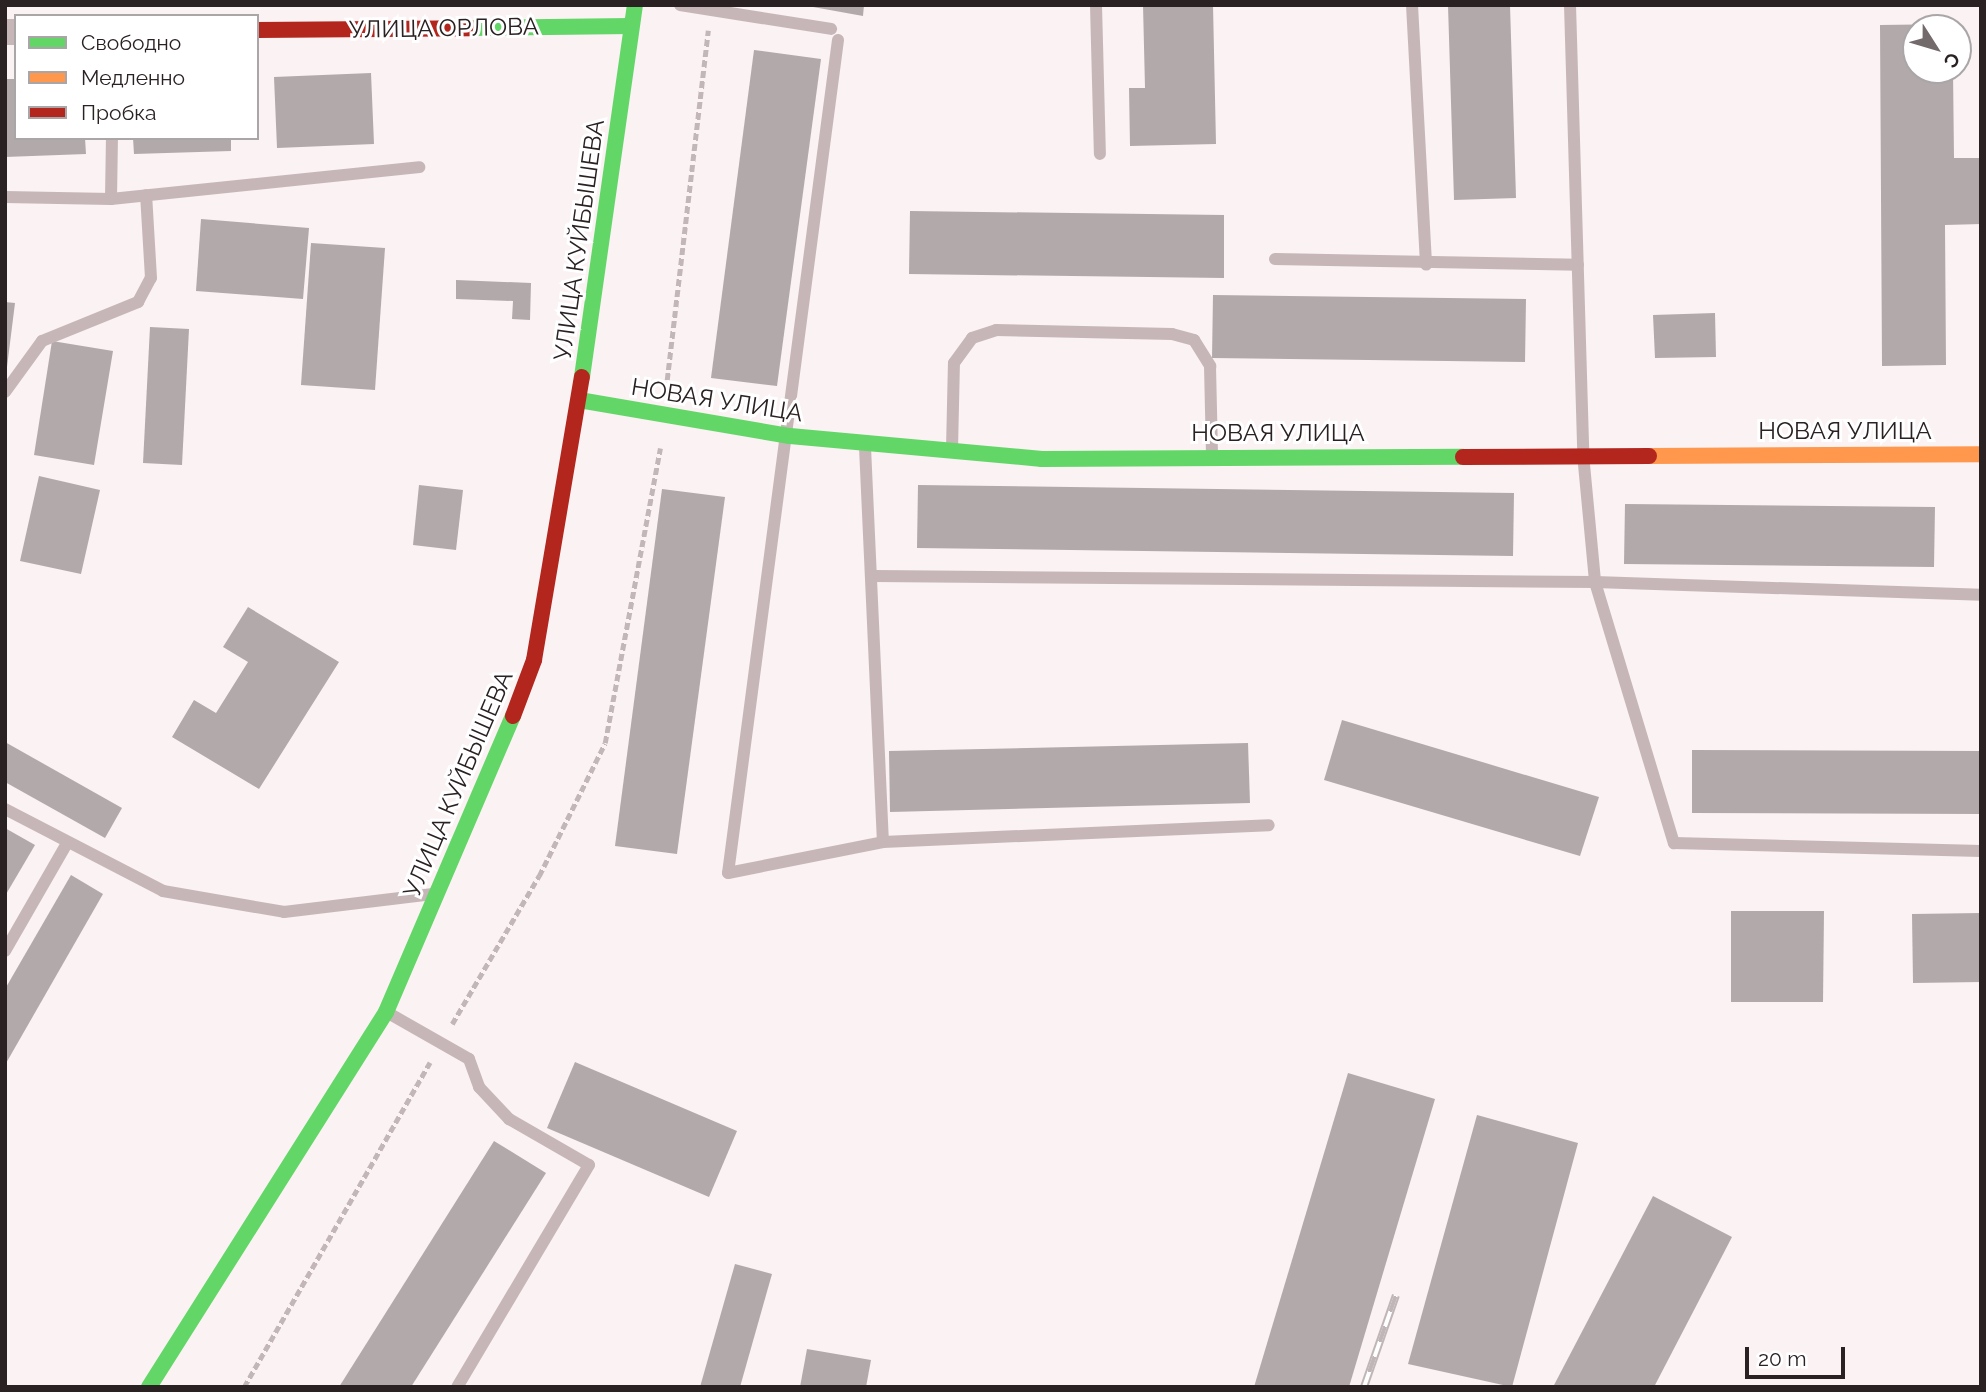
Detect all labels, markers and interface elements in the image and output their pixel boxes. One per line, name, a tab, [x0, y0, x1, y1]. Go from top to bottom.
street label: УЛИЦА ОРЛОВА	[348, 12, 540, 44]
legend	[14, 14, 259, 140]
north arrow	[1902, 14, 1972, 84]
text: Свободно	[81, 30, 181, 55]
text: С	[1939, 49, 1965, 72]
text: Медленно	[81, 65, 185, 90]
text: Пробка	[81, 100, 157, 125]
street label: УЛИЦА КУЙБЫШЕВА	[548, 117, 610, 363]
street label: НОВАЯ УЛИЦА	[629, 372, 805, 428]
street label: НОВАЯ УЛИЦА	[1758, 417, 1932, 445]
street label: НОВАЯ УЛИЦА	[1191, 419, 1365, 447]
street label: УЛИЦА КУЙБЫШЕВА	[397, 666, 519, 902]
scale bar	[1748, 1332, 1848, 1376]
text: 20 m	[1758, 1346, 1806, 1371]

